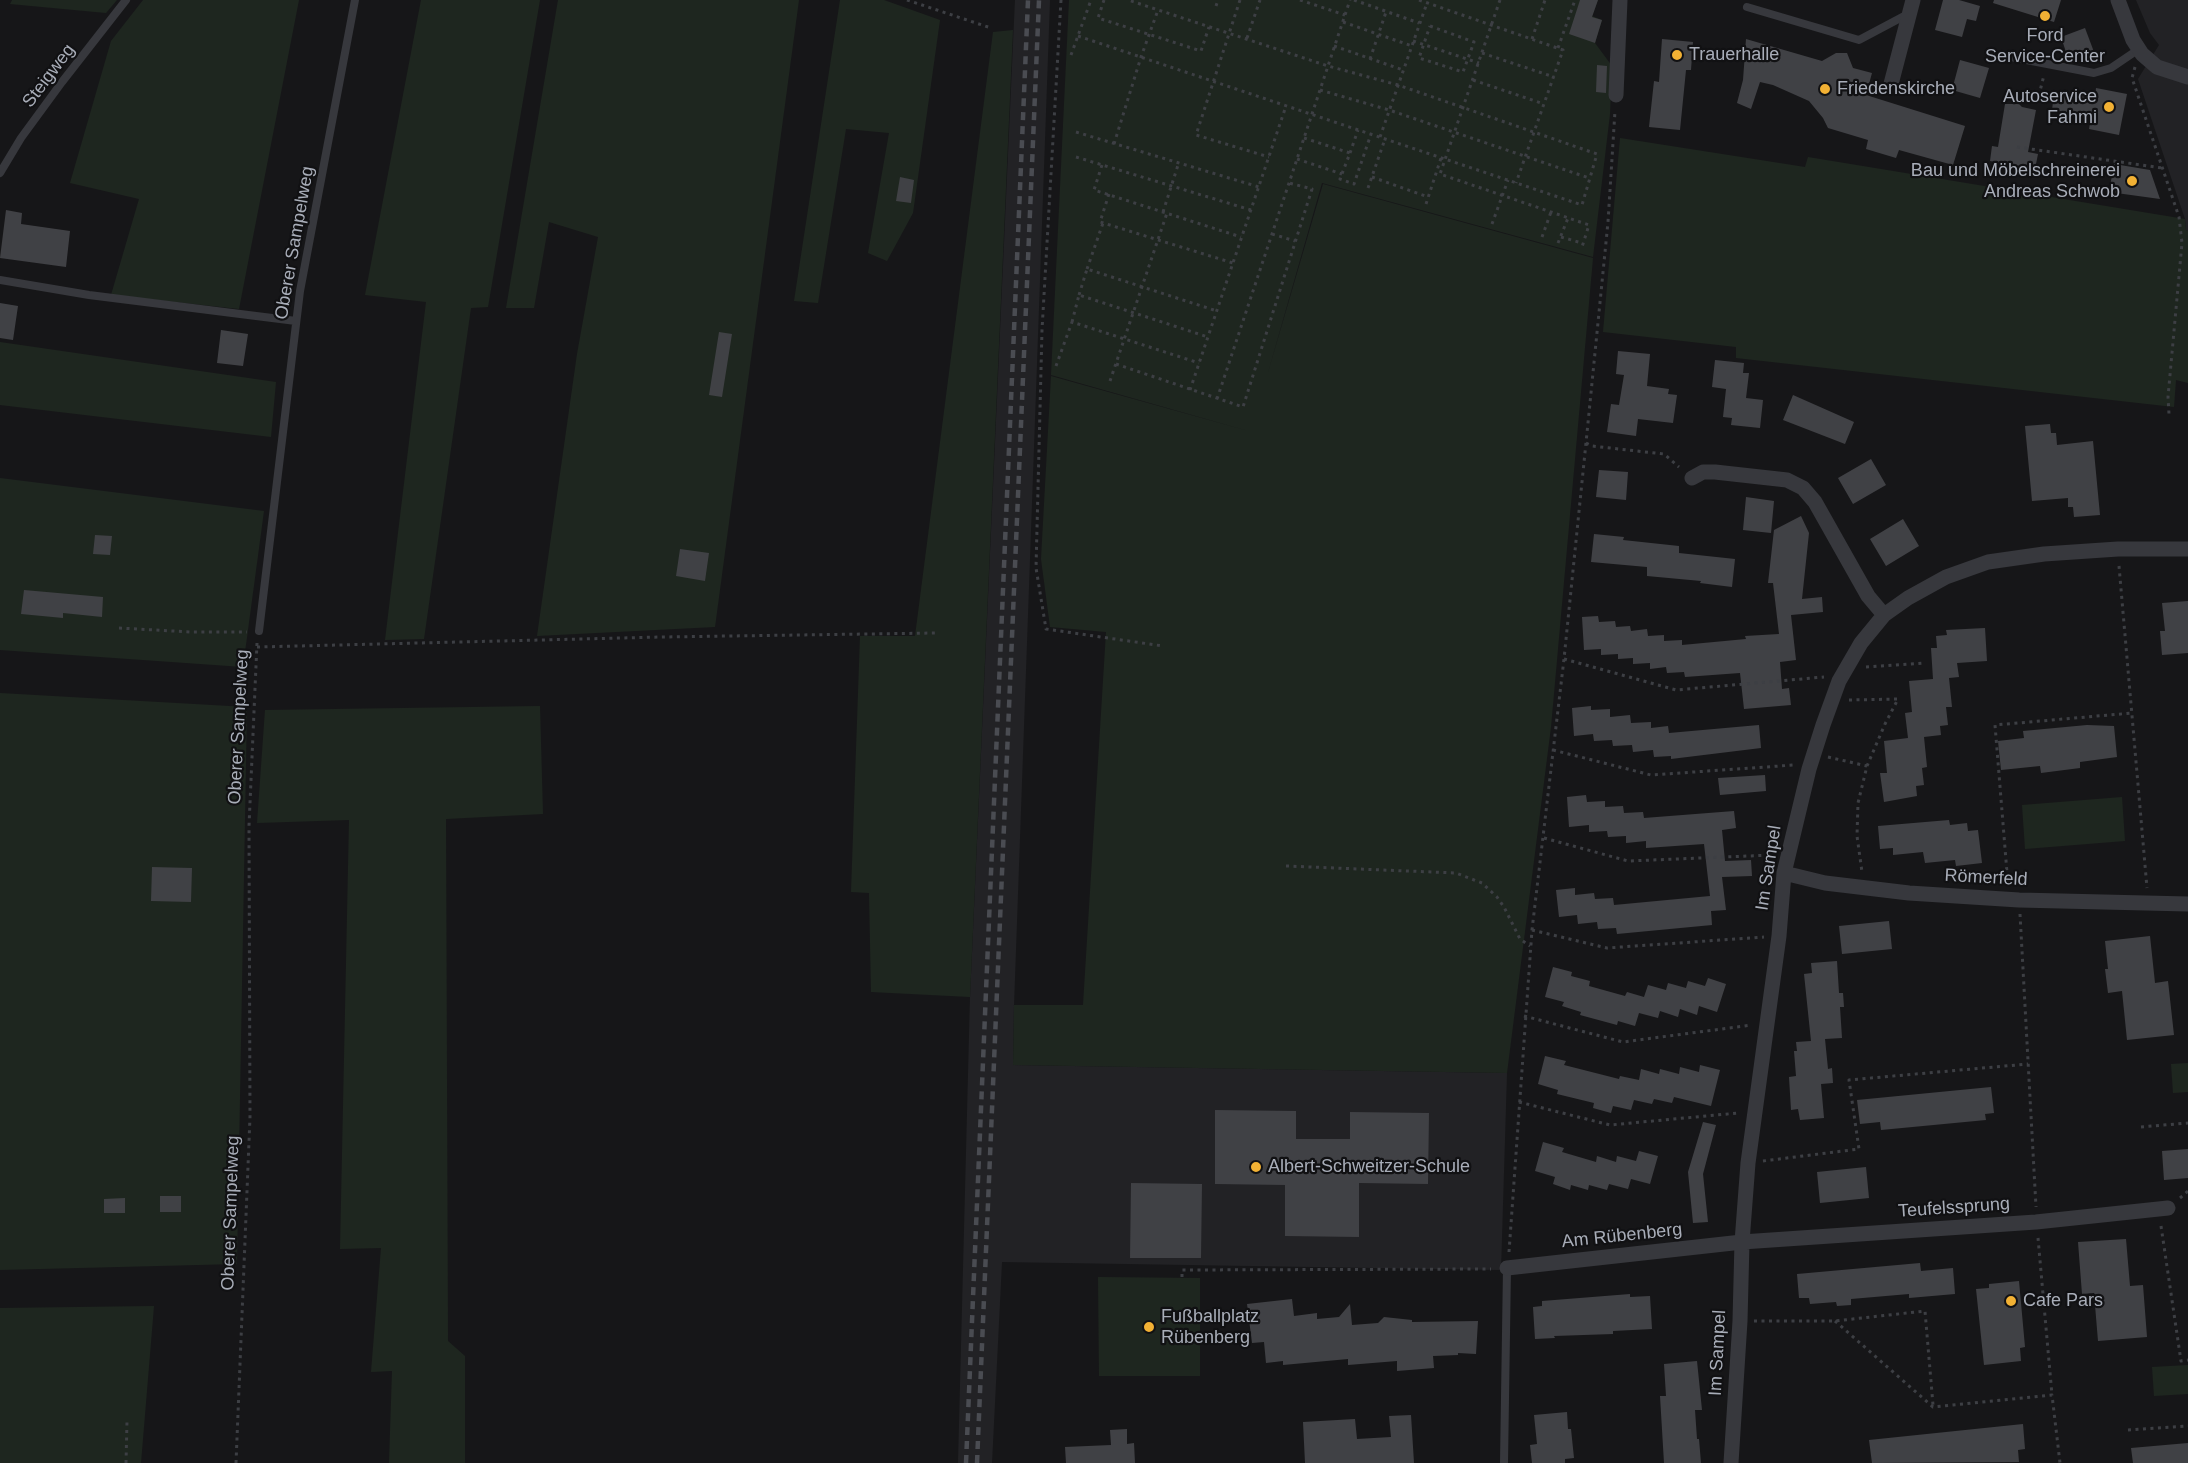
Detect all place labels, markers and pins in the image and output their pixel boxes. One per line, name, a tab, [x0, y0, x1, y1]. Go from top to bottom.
marker: Ford Service-Center	[2038, 9, 2052, 23]
place label: Ford Service-Center	[1985, 25, 2105, 68]
place label: Trauerhalle	[1689, 44, 1779, 66]
marker: Trauerhalle	[1670, 48, 1684, 62]
place label: Friedenskirche	[1837, 78, 1955, 100]
marker: Friedenskirche	[1818, 82, 1832, 96]
place label: Autoservice Fahmi	[2003, 86, 2097, 128]
marker: Autoservice Fahmi	[2102, 100, 2116, 114]
place label: Bau und Möbelschreinerei Andreas Schwob	[1911, 160, 2120, 202]
marker: Bau und Möbelschreinerei Andreas Schwob	[2125, 174, 2139, 188]
place label: Albert-Schweitzer-Schule	[1268, 1156, 1470, 1178]
marker: Albert-Schweitzer-Schule	[1249, 1160, 1263, 1174]
place label: Cafe Pars	[2023, 1290, 2103, 1312]
marker: Cafe Pars	[2004, 1294, 2018, 1308]
place label: Fußballplatz Rübenberg	[1161, 1306, 1259, 1348]
marker: Fußballplatz Rübenberg	[1142, 1320, 1156, 1334]

